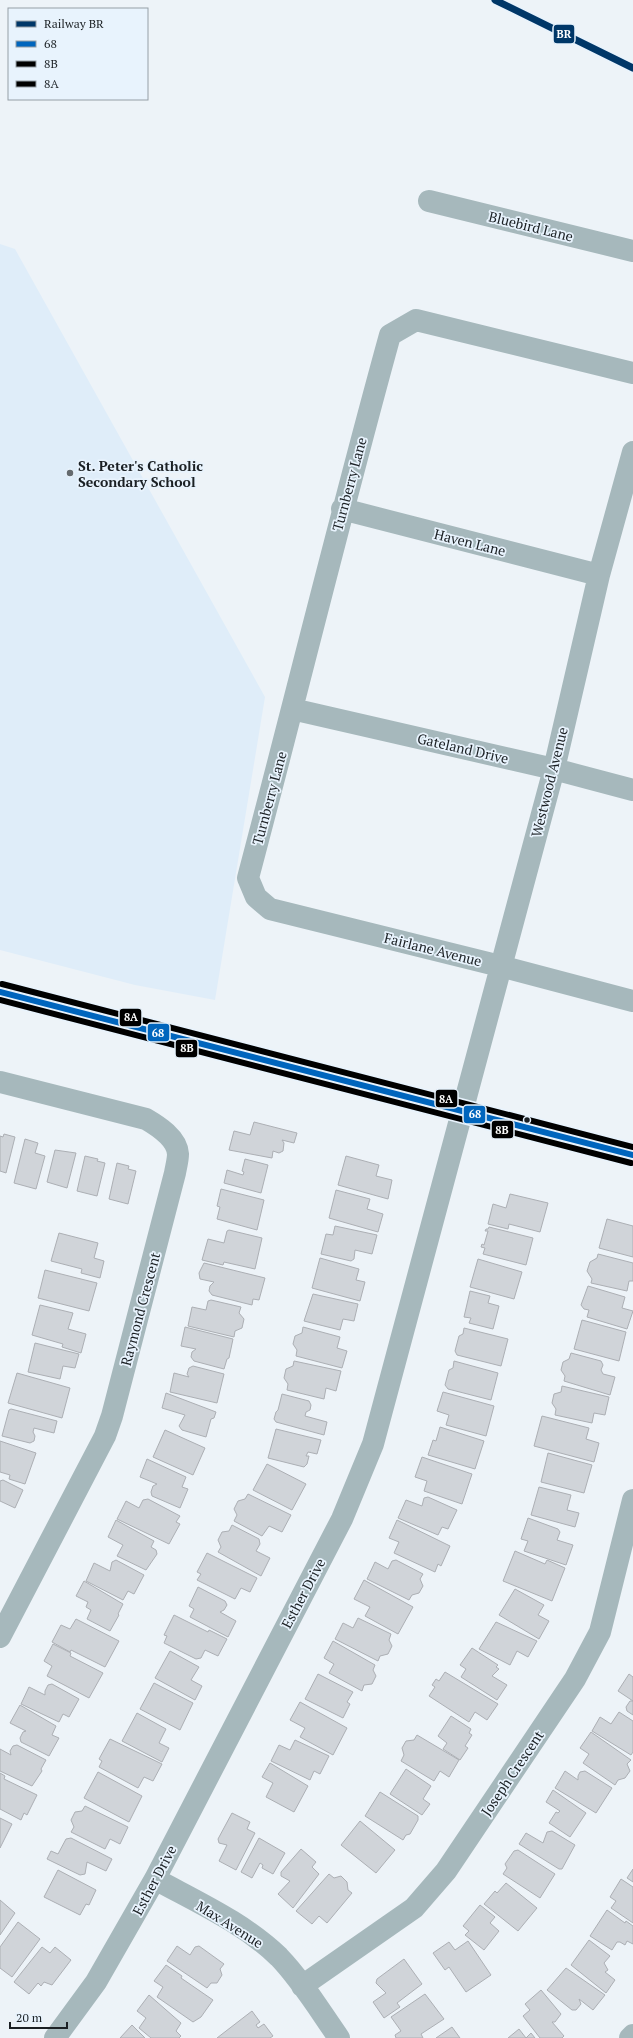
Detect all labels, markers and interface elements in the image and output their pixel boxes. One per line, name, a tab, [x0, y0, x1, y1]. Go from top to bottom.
legend	[8, 8, 148, 100]
text: Railway BR	[44, 16, 104, 31]
line badge: BR	[553, 24, 575, 44]
text: BR	[557, 27, 572, 41]
text: 68	[44, 36, 57, 51]
text: 8B	[44, 56, 58, 71]
text: 8A	[44, 76, 59, 91]
street label: Bluebird Lane	[487, 206, 575, 246]
street label: Turnberry Lane	[327, 435, 371, 533]
place label: St. Peter's Catholic Secondary School	[78, 456, 203, 491]
marker: St. Peter's Catholic Secondary School	[65, 468, 75, 478]
street label: Haven Lane	[432, 524, 508, 560]
street label: Westwood Avenue	[526, 725, 572, 839]
street label: Gateland Drive	[416, 728, 510, 768]
street label: Turnberry Lane	[247, 749, 291, 847]
street label: Fairlane Avenue	[382, 928, 484, 970]
line badge: 8A	[119, 1008, 142, 1027]
text: 8A	[124, 1010, 139, 1024]
line badge: 68	[147, 1023, 170, 1042]
text: 68	[152, 1026, 164, 1040]
line badge: 8B	[175, 1039, 198, 1058]
text: 8B	[180, 1041, 194, 1055]
line badge: 8A	[435, 1089, 458, 1108]
text: 8A	[439, 1092, 454, 1106]
line badge: 68	[463, 1105, 486, 1124]
text: 68	[469, 1107, 481, 1121]
unlabelled marker	[522, 1115, 532, 1125]
line badge: 8B	[491, 1120, 514, 1139]
text: 8B	[495, 1123, 509, 1137]
street label: Raymond Crescent	[116, 1249, 164, 1368]
street label: Esther Drive	[277, 1555, 329, 1631]
street label: Joseph Crescent	[476, 1726, 548, 1820]
street label: Esther Drive	[128, 1842, 180, 1918]
street label: Max Avenue	[193, 1896, 267, 1952]
scale bar	[10, 2004, 67, 2030]
text: 20 m	[16, 2010, 43, 2025]

